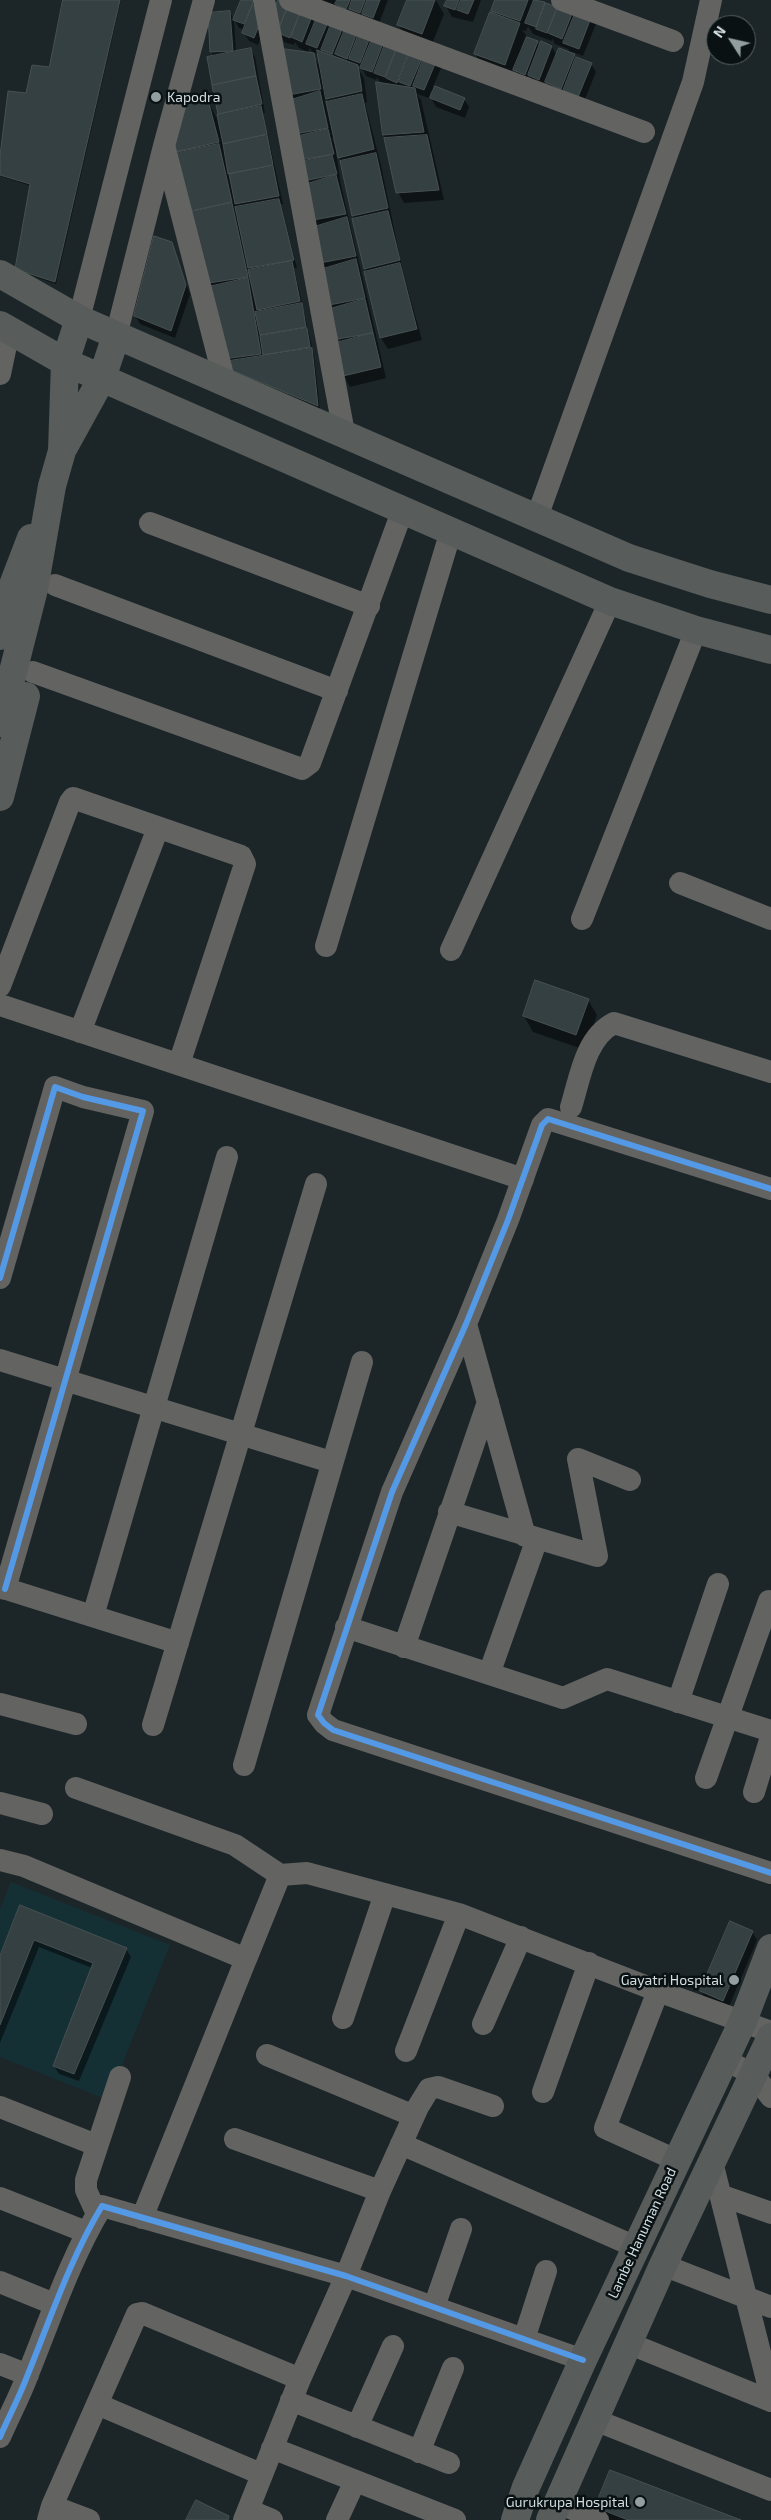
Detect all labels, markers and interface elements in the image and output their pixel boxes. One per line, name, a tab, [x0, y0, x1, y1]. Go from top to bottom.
north arrow	[706, 15, 756, 65]
text: N	[709, 23, 729, 41]
place label: Kapodra	[167, 89, 220, 105]
marker: Kapodra	[149, 90, 163, 104]
place label: Gayatri Hospital	[621, 1972, 723, 1988]
marker: Gayatri Hospital	[727, 1973, 741, 1987]
street label: Lambe Hanuman Road	[604, 2165, 680, 2301]
place label: Gurukrupa Hospital	[506, 2494, 629, 2510]
marker: Gurukrupa Hospital	[633, 2495, 647, 2509]

